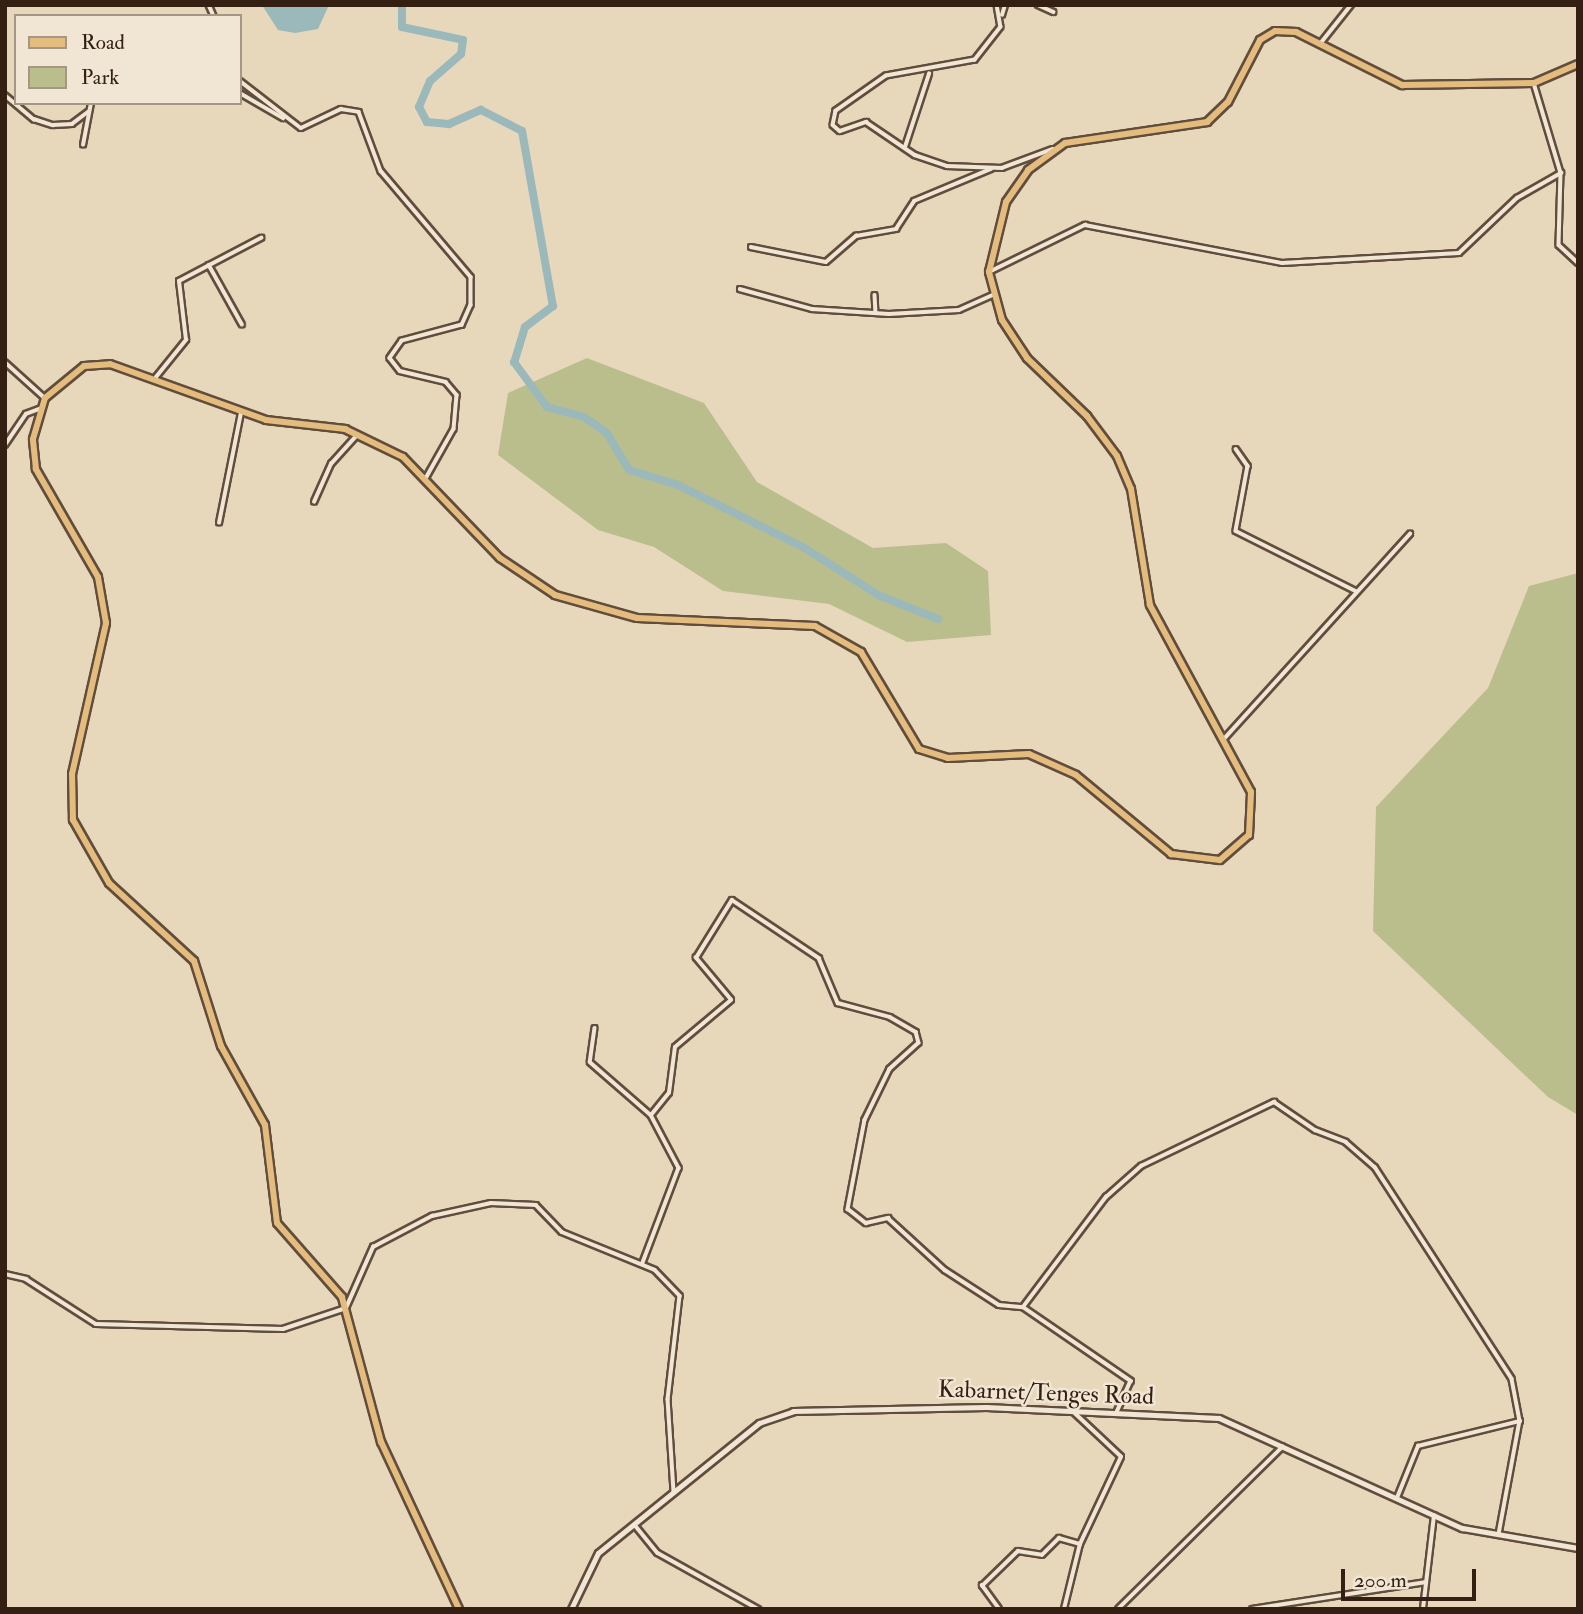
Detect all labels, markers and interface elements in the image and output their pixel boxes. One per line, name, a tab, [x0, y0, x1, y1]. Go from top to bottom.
legend	[14, 14, 242, 105]
text: Road	[81, 29, 125, 56]
text: Park	[81, 64, 119, 91]
street label: Kabarnet/Tenges Road	[938, 1375, 1154, 1411]
scale bar	[1345, 1554, 1480, 1598]
text: 200 m	[1354, 1567, 1407, 1594]

